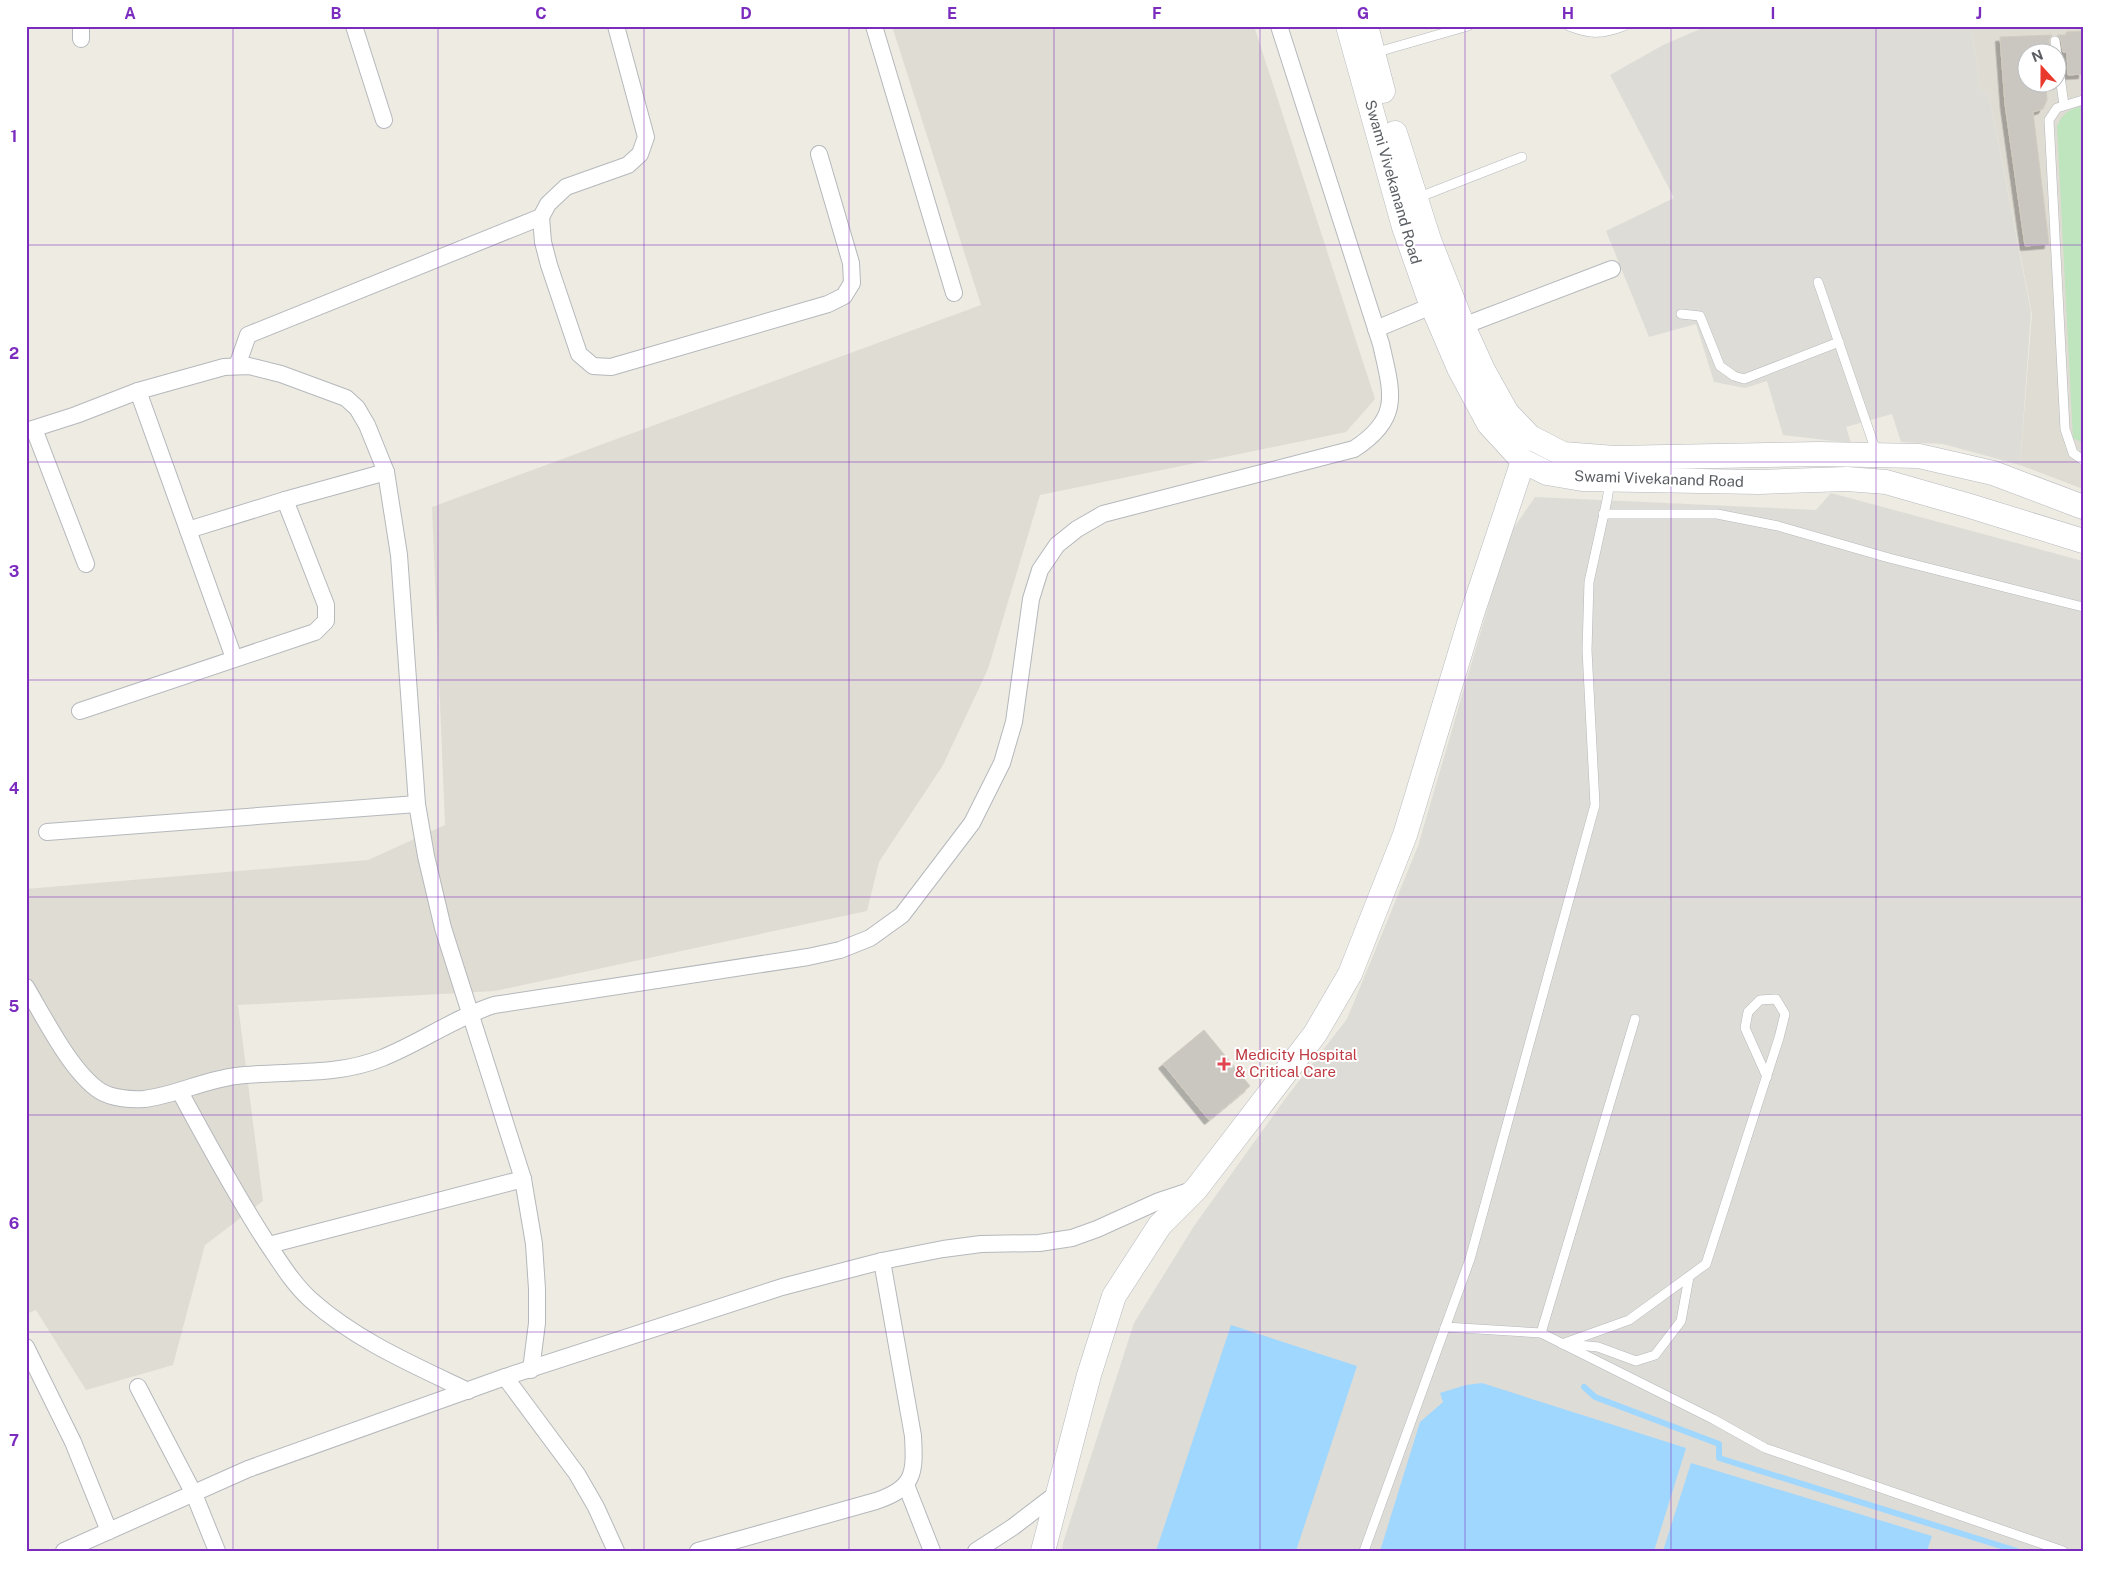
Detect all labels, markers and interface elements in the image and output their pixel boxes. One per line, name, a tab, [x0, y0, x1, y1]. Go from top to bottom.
text: A	[124, 4, 136, 23]
text: B	[331, 4, 342, 23]
text: C	[535, 4, 547, 23]
text: D	[740, 4, 752, 23]
text: E	[947, 4, 957, 23]
text: F	[1152, 4, 1162, 23]
text: G	[1357, 4, 1369, 23]
text: H	[1562, 4, 1574, 23]
text: I	[1771, 4, 1775, 23]
text: J	[1976, 4, 1982, 23]
north arrow	[2016, 42, 2066, 92]
text: N	[2029, 46, 2045, 65]
street label: Swami Vivekanand Road	[1362, 98, 1425, 266]
text: 1	[11, 127, 17, 146]
text: 2	[9, 344, 19, 363]
street label: Swami Vivekanand Road	[1574, 467, 1744, 490]
text: 3	[9, 562, 19, 581]
text: 4	[9, 779, 20, 798]
text: 5	[9, 997, 20, 1016]
place label: Medicity Hospital & Critical Care	[1235, 1046, 1357, 1080]
marker: Medicity Hospital & Critical Care	[1217, 1057, 1231, 1071]
text: 6	[9, 1214, 19, 1233]
text: 7	[9, 1431, 19, 1450]

